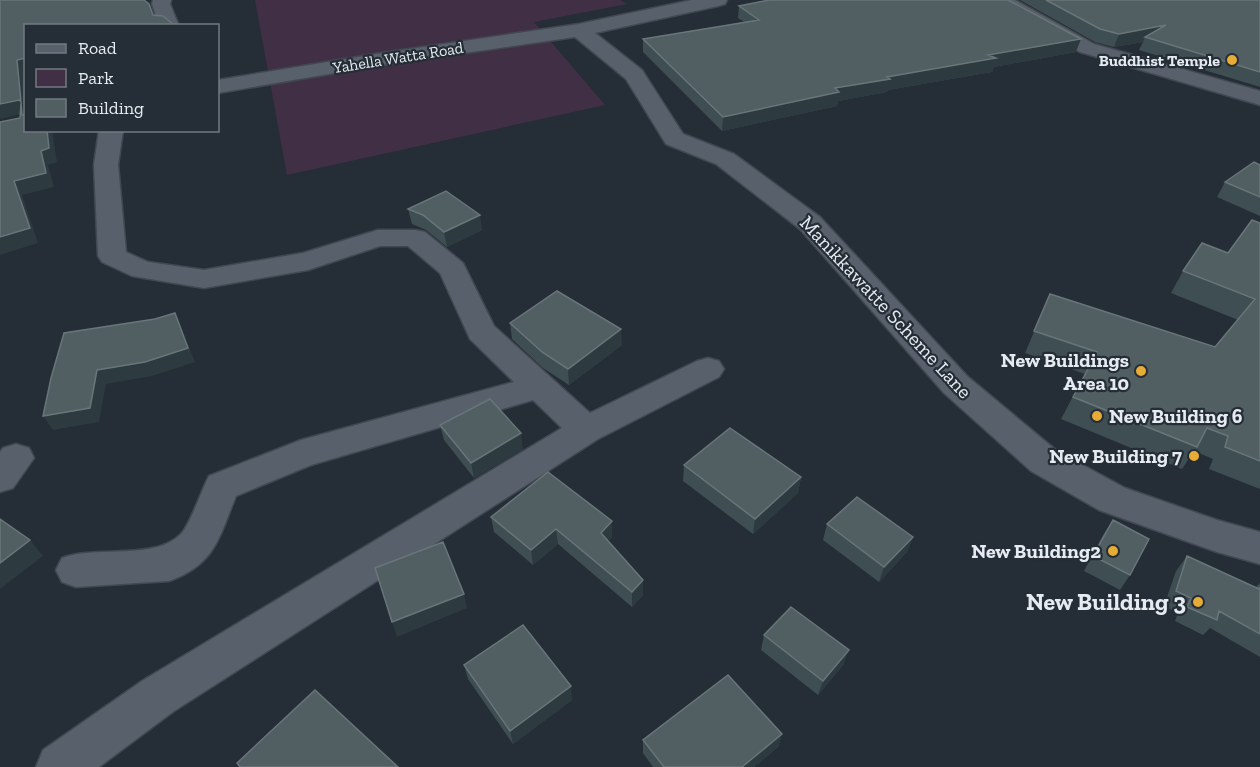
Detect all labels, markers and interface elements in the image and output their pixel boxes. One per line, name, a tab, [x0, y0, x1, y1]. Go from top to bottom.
legend	[24, 24, 219, 132]
text: Road	[78, 37, 117, 59]
street label: Yahella Watta Road	[330, 38, 465, 77]
place label: Buddhist Temple	[1099, 51, 1220, 70]
marker: Buddhist Temple	[1225, 53, 1239, 67]
text: Park	[78, 67, 114, 89]
text: Building	[78, 97, 144, 119]
street label: Manikkawatte Scheme Lane	[795, 211, 977, 403]
place label: New Buildings Area 10	[1001, 348, 1129, 395]
marker: New Buildings Area 10	[1134, 364, 1148, 378]
place label: New Building 6	[1109, 404, 1243, 428]
marker: New Building 6	[1090, 409, 1104, 423]
place label: New Building 7	[1049, 444, 1182, 468]
marker: New Building 7	[1187, 449, 1201, 463]
place label: New Building2	[971, 539, 1101, 563]
marker: New Building2	[1106, 544, 1120, 558]
place label: New Building 3	[1026, 587, 1186, 616]
marker: New Building 3	[1191, 595, 1205, 609]

